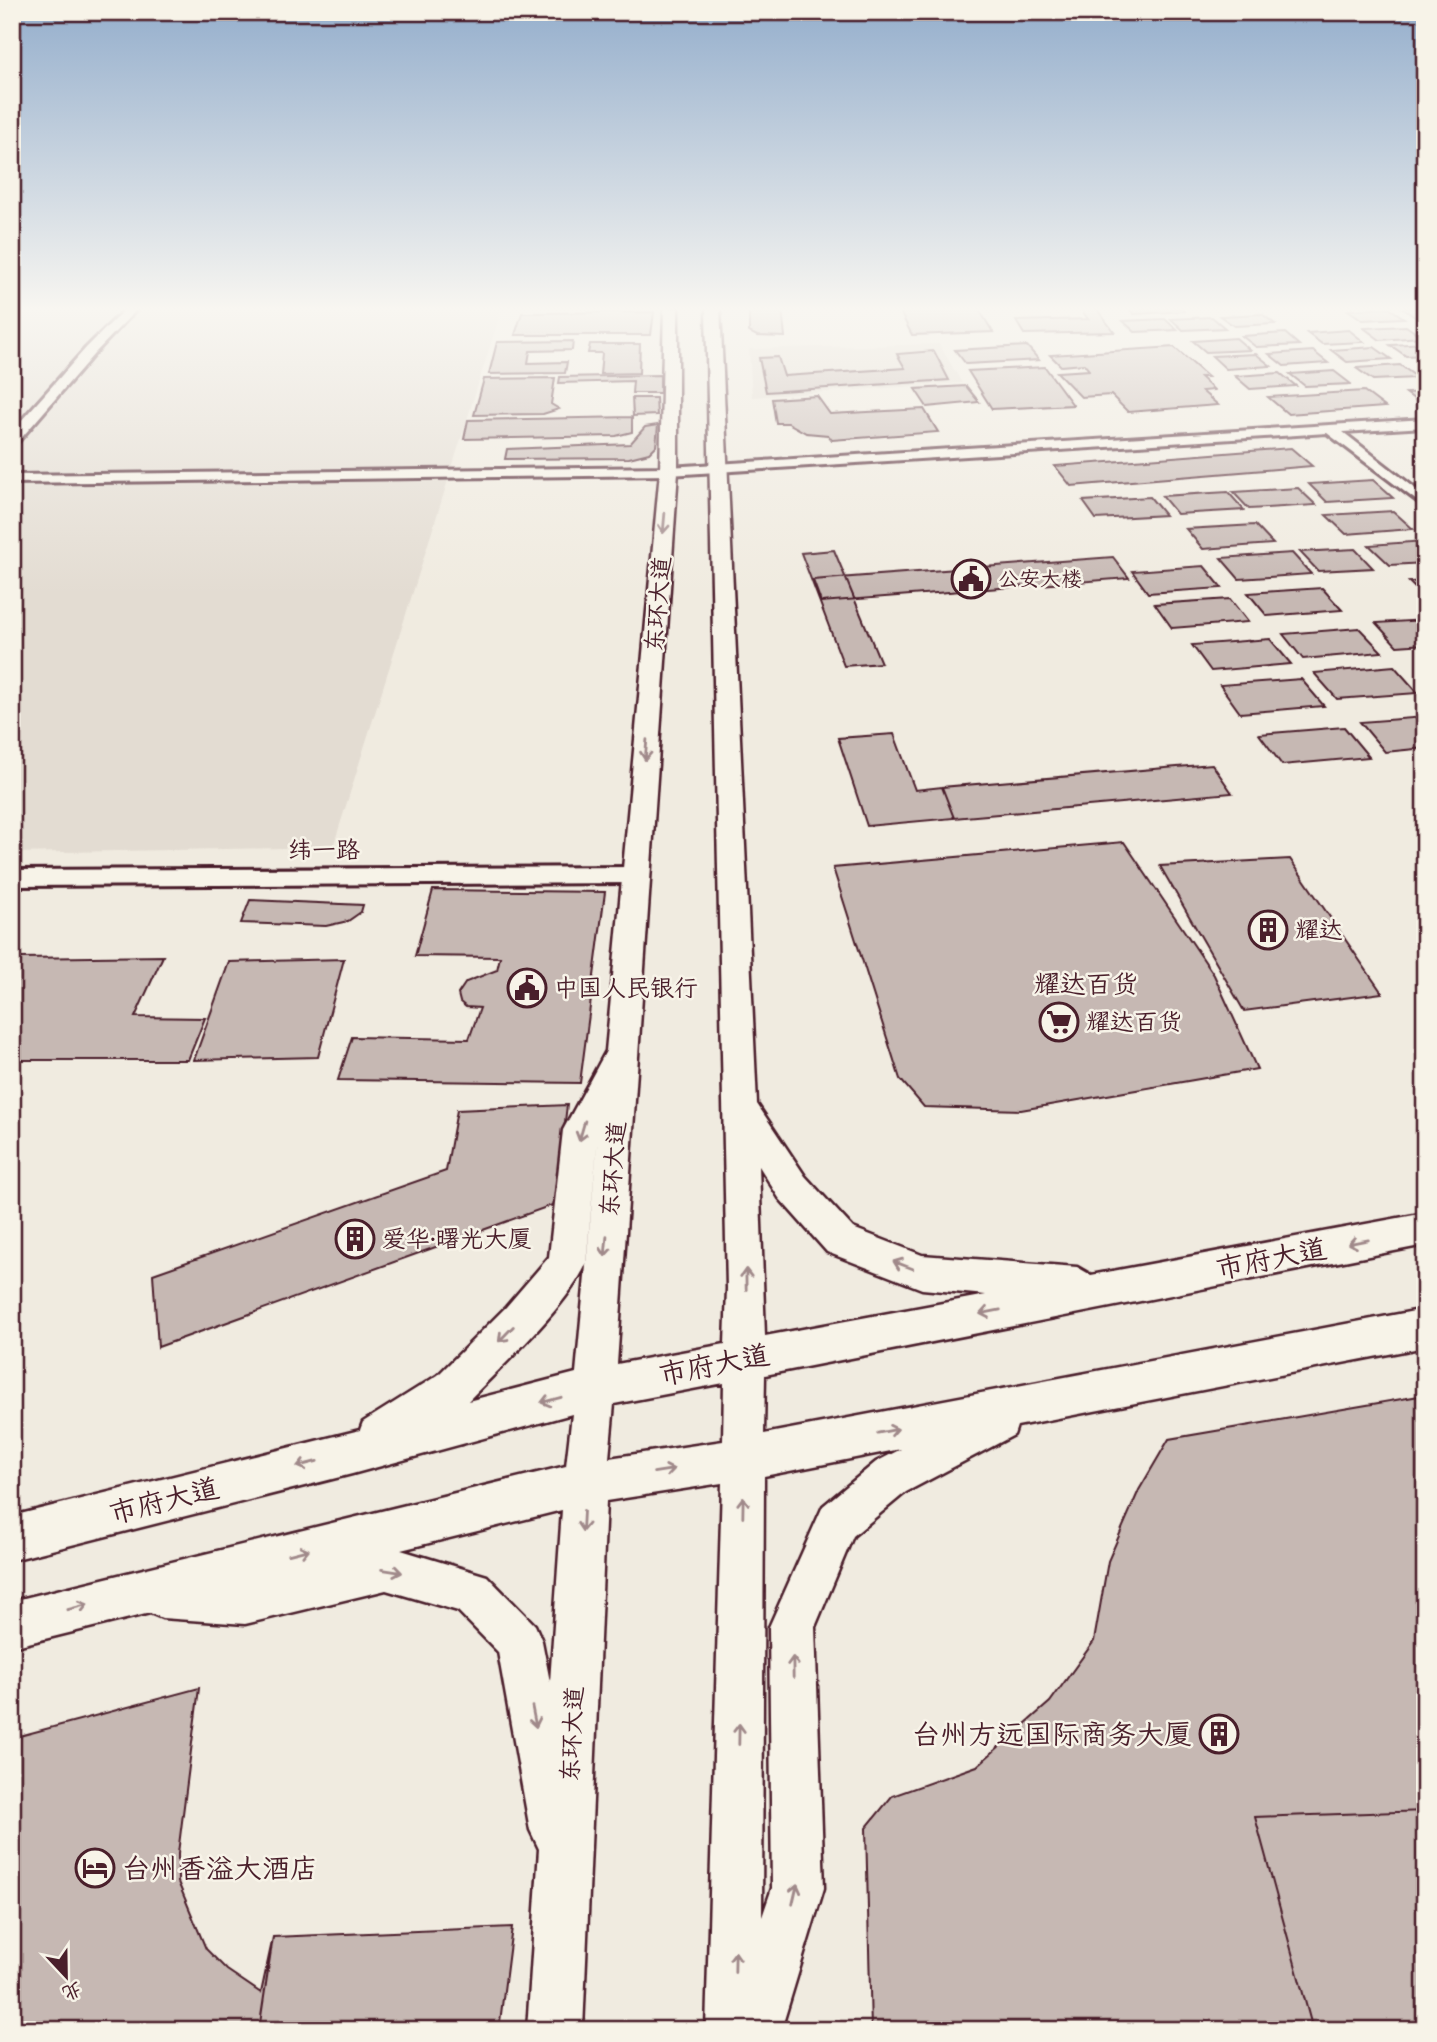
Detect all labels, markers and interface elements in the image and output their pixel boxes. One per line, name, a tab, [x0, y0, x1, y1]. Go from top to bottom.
one-way arrow	[658, 512, 671, 535]
street label: 东环大道	[639, 555, 676, 653]
public building icon: 公安大楼	[950, 558, 992, 600]
place label: 公安大楼	[998, 566, 1082, 591]
one-way arrow	[639, 738, 652, 761]
street label: 纬一路	[288, 835, 360, 864]
building icon: 耀达	[1247, 909, 1289, 951]
place label: 耀达	[1295, 915, 1343, 944]
public building icon: 中国人民银行	[506, 967, 548, 1009]
district label: 耀达百货	[1034, 968, 1138, 1000]
place label: 中国人民银行	[554, 973, 698, 1002]
supermarket icon: 耀达百货	[1038, 1001, 1080, 1043]
place label: 耀达百货	[1086, 1007, 1182, 1036]
one-way arrow	[575, 1120, 588, 1142]
street label: 东环大道	[594, 1120, 631, 1218]
building icon: 爱华·曙光大厦	[334, 1218, 376, 1260]
place label: 爱华·曙光大厦	[382, 1224, 532, 1253]
street label: 市府大道	[1213, 1231, 1329, 1285]
one-way arrow	[600, 1234, 613, 1257]
one-way arrow	[1347, 1235, 1370, 1249]
one-way arrow	[893, 1257, 915, 1270]
one-way arrow	[739, 1268, 753, 1291]
one-way arrow	[979, 1306, 1002, 1319]
one-way arrow	[497, 1325, 514, 1342]
street label: 市府大道	[656, 1337, 772, 1391]
one-way arrow	[540, 1394, 562, 1407]
one-way arrow	[876, 1424, 899, 1437]
one-way arrow	[296, 1458, 319, 1472]
one-way arrow	[653, 1464, 675, 1477]
street label: 市府大道	[106, 1470, 222, 1530]
one-way arrow	[736, 1495, 749, 1518]
one-way arrow	[576, 1509, 589, 1532]
one-way arrow	[287, 1545, 310, 1558]
one-way arrow	[381, 1565, 403, 1578]
one-way arrow	[66, 1600, 89, 1613]
one-way arrow	[786, 1656, 800, 1679]
street label: 东环大道	[555, 1685, 588, 1783]
one-way arrow	[527, 1705, 541, 1728]
building icon: 台州方远国际商务大厦	[1198, 1713, 1240, 1755]
place label: 台州方远国际商务大厦	[912, 1717, 1192, 1751]
one-way arrow	[732, 1723, 746, 1746]
hotel icon: 台州香溢大酒店	[74, 1847, 116, 1889]
place label: 台州香溢大酒店	[122, 1851, 318, 1885]
one-way arrow	[789, 1884, 802, 1906]
north arrow	[32, 1940, 102, 2010]
one-way arrow	[728, 1950, 742, 1973]
text: 北	[59, 1977, 85, 2006]

